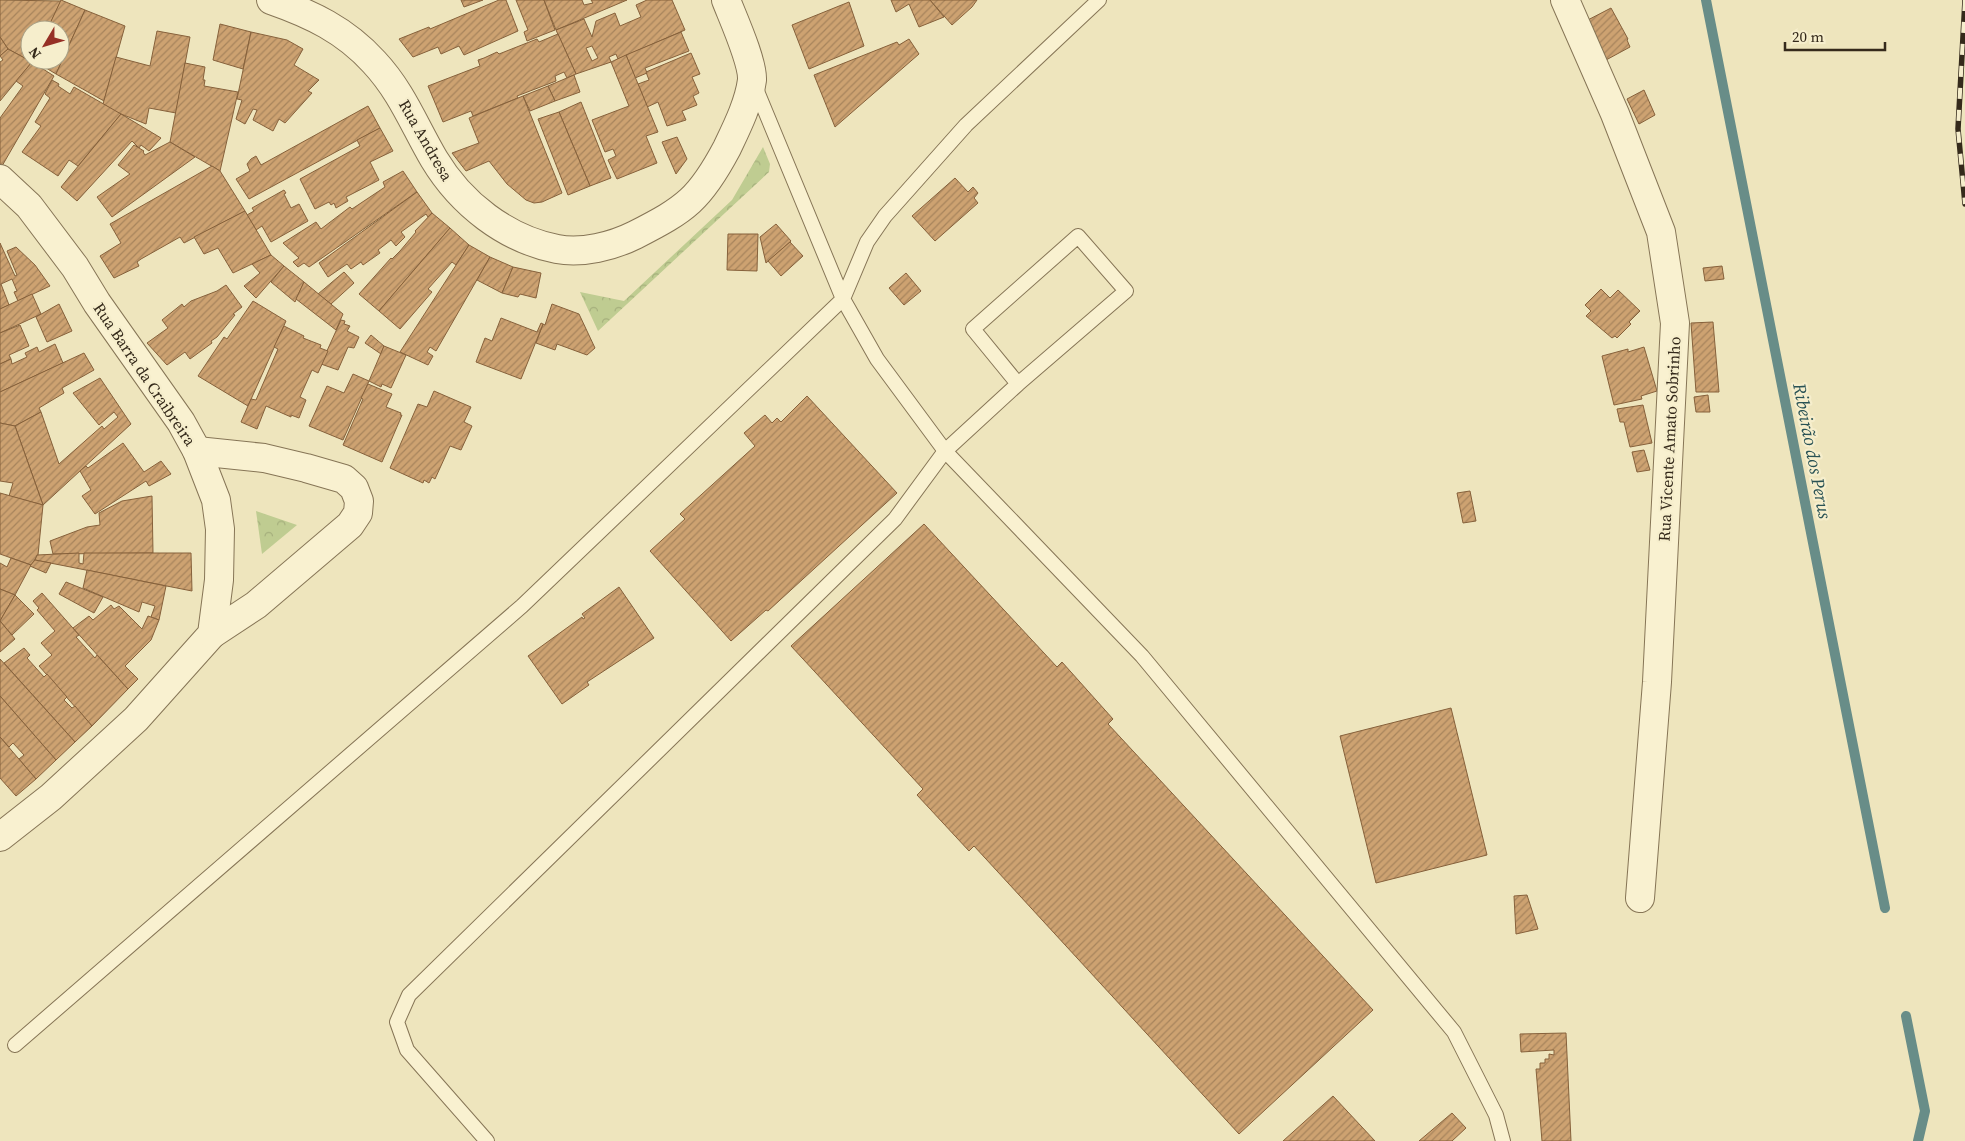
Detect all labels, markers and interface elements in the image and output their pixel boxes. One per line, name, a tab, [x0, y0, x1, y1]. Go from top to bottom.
north arrow	[20, 20, 70, 70]
scale bar	[1785, 20, 1885, 52]
text: 20 m	[1792, 26, 1824, 47]
text: N	[24, 43, 46, 63]
street label: Rua Andresa	[394, 95, 459, 186]
street label: Rua Barra da Craibreira	[89, 298, 202, 451]
street label: Rua Vicente Amato Sobrinho	[1653, 336, 1685, 542]
water label: Ribeirão dos Perus	[1787, 380, 1838, 521]

